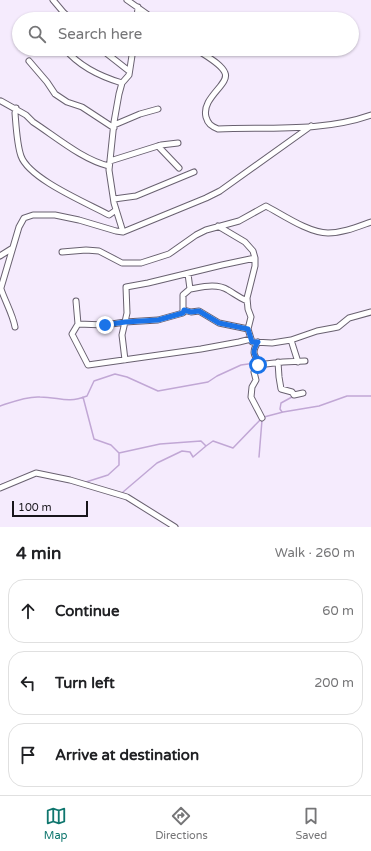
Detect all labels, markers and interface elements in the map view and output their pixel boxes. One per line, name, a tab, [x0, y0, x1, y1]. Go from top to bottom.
search box	[12, 12, 359, 56]
icon: search	[26, 23, 48, 45]
text: Search here	[58, 25, 142, 43]
route end	[96, 316, 114, 334]
route start	[249, 356, 267, 374]
scale bar	[12, 499, 88, 518]
text: 100 m	[18, 501, 52, 514]
text: 4 min	[16, 543, 61, 564]
text: Walk · 260 m	[275, 545, 355, 561]
icon: ahead	[17, 600, 39, 622]
text: Continue	[55, 602, 119, 620]
text: 60 m	[322, 603, 354, 619]
icon: left	[17, 672, 39, 694]
text: Turn left	[55, 674, 115, 692]
text: 200 m	[314, 675, 354, 691]
icon: arrive	[17, 744, 39, 766]
text: Arrive at destination	[55, 746, 199, 764]
tab: Map	[44, 805, 68, 842]
tab: Directions	[155, 805, 208, 842]
tab: Saved	[295, 805, 327, 842]

